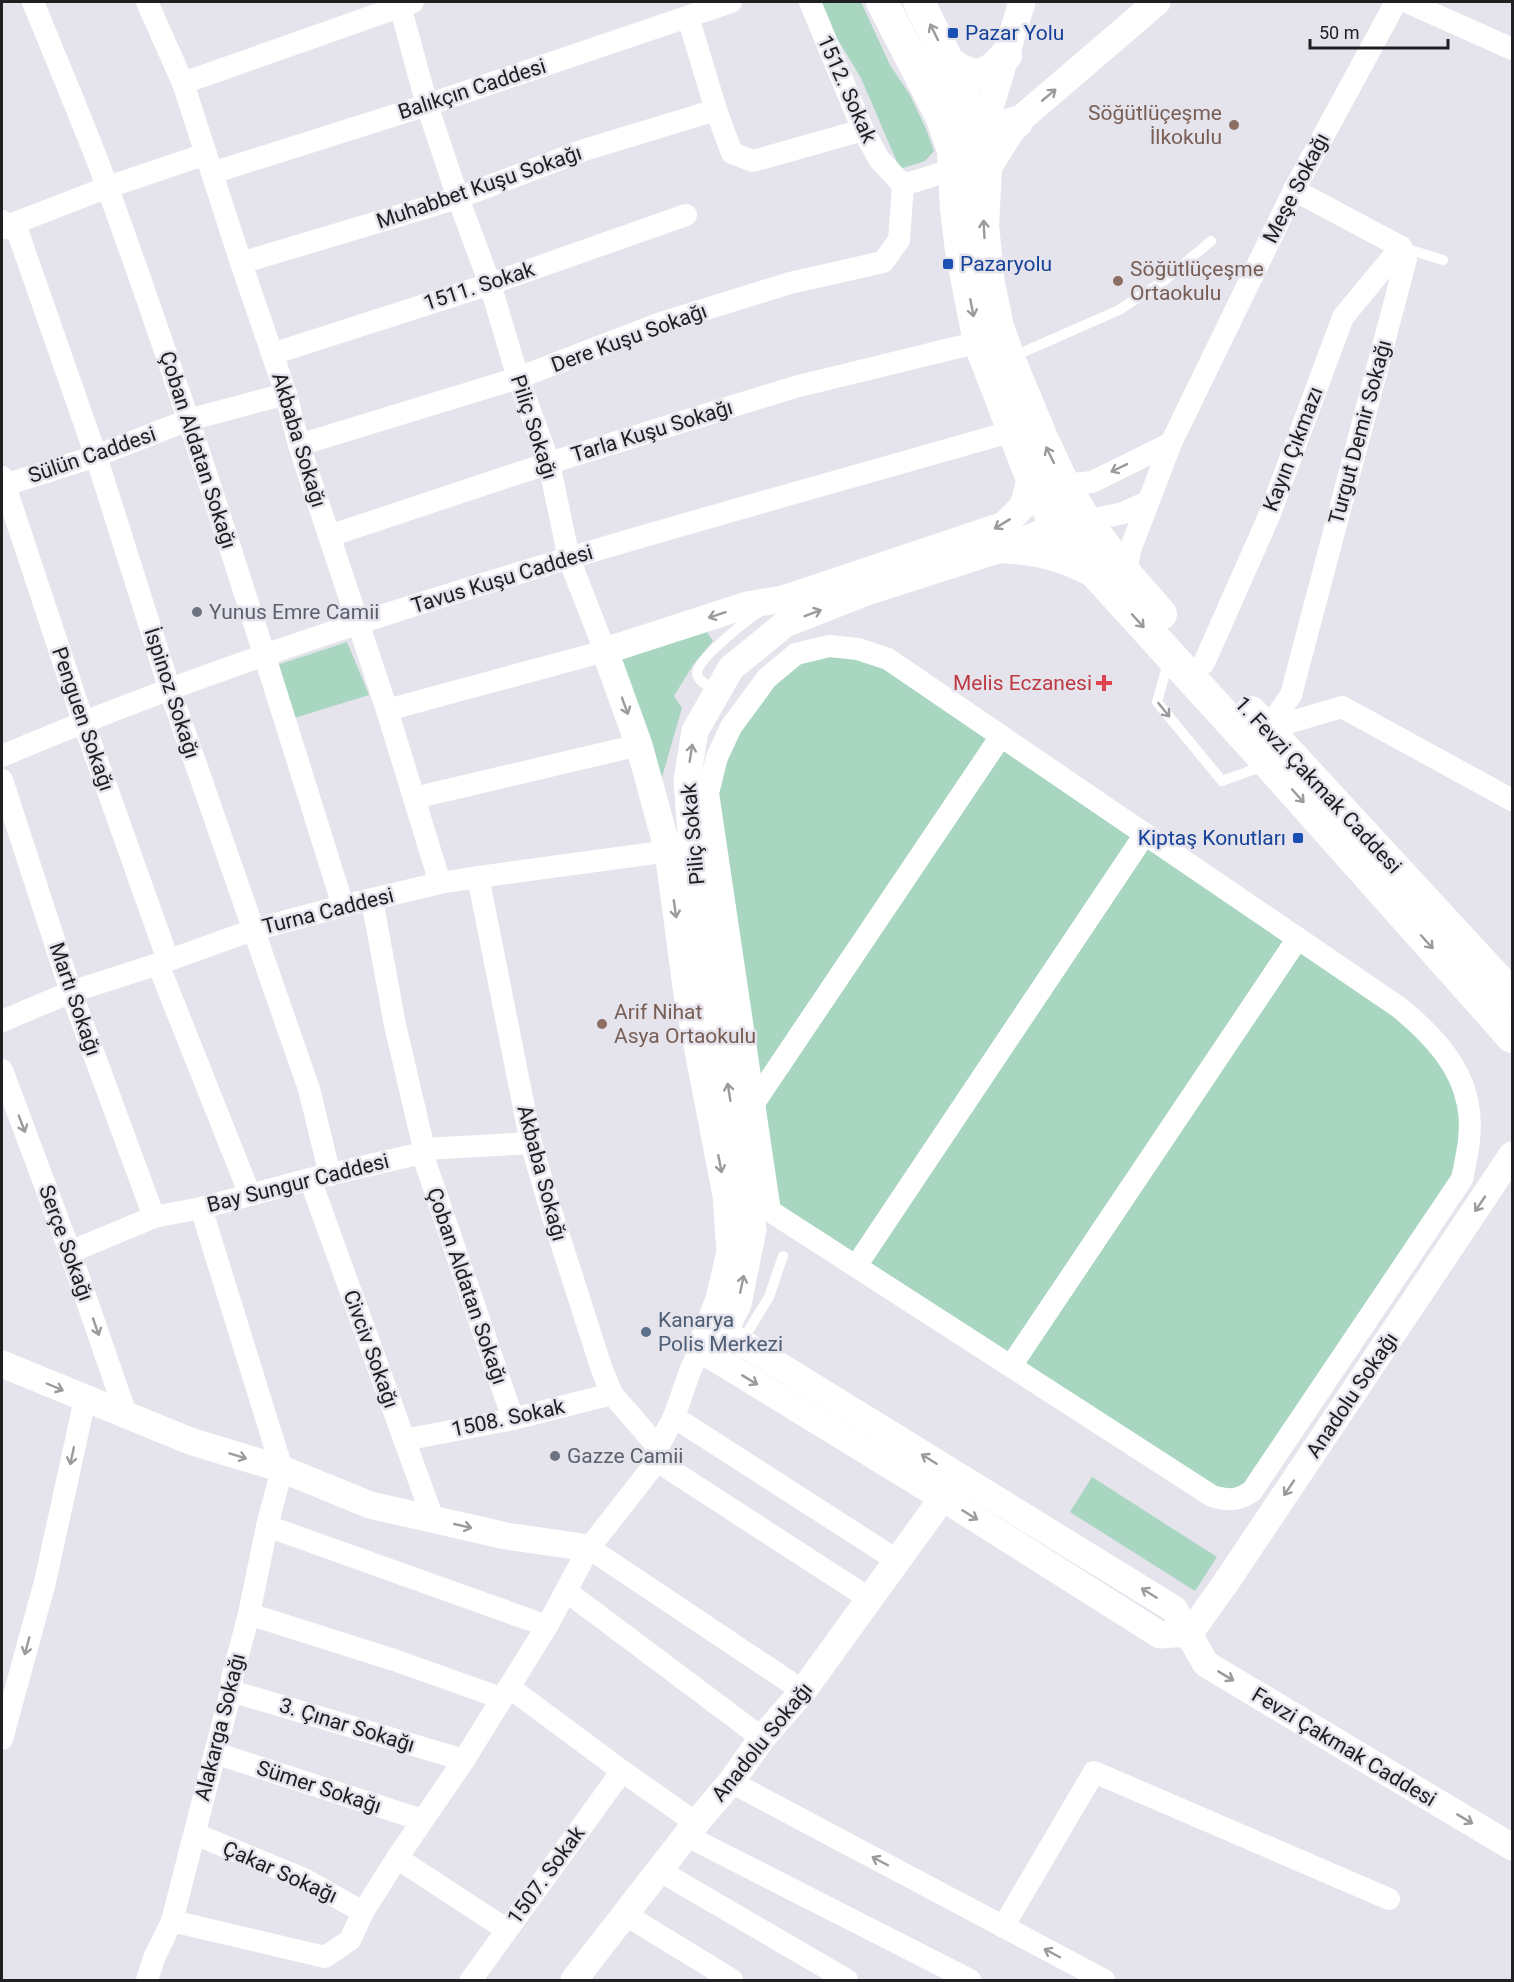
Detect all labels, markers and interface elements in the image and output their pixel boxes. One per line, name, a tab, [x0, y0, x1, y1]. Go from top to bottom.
scale bar	[1310, 12, 1448, 50]
place label: Pazar Yolu	[965, 21, 1064, 45]
text: 50 m	[1319, 22, 1359, 43]
one-way arrow	[927, 23, 939, 41]
marker: Pazar Yolu	[946, 26, 960, 40]
street label: 1512. Sokak	[813, 32, 882, 147]
street label: Balıkçın Caddesi	[395, 54, 549, 124]
one-way arrow	[1041, 88, 1056, 102]
place label: Söğütlüçeşme İlkokulu	[1088, 101, 1222, 149]
marker: Söğütlüçeşme İlkokulu	[1227, 118, 1241, 132]
street label: Meşe Sokağı	[1258, 129, 1334, 247]
street label: Muhabbet Kuşu Sokağı	[373, 141, 585, 233]
one-way arrow	[978, 220, 989, 239]
place label: Pazaryolu	[960, 252, 1052, 276]
street label: 1511. Sokak	[421, 257, 538, 315]
marker: Pazaryolu	[941, 257, 955, 271]
place label: Söğütlüçeşme Ortaokulu	[1130, 257, 1264, 305]
marker: Söğütlüçeşme Ortaokulu	[1111, 274, 1125, 288]
one-way arrow	[967, 298, 979, 317]
street label: Dere Kuşu Sokağı	[548, 299, 710, 377]
street label: Turgut Demir Sokağı	[1324, 337, 1396, 527]
street label: Çoban Aldatan Sokağı	[155, 348, 241, 552]
street label: Akbaba Sokağı	[267, 370, 331, 510]
street label: Piliç Sokağı	[506, 372, 562, 482]
street label: Kayın Çıkmazı	[1258, 383, 1328, 515]
street label: Tarla Kuşu Sokağı	[568, 395, 736, 467]
street label: Sülün Caddesi	[25, 422, 159, 488]
one-way arrow	[1043, 446, 1055, 464]
one-way arrow	[1111, 463, 1129, 474]
one-way arrow	[994, 518, 1011, 530]
street label: Tavus Kuşu Caddesi	[408, 540, 596, 618]
place label: Yunus Emre Camii	[209, 600, 379, 624]
marker: Yunus Emre Camii	[190, 605, 204, 619]
one-way arrow	[803, 607, 822, 618]
one-way arrow	[708, 610, 727, 621]
one-way arrow	[1131, 613, 1145, 628]
street label: İspinoz Sokağı	[140, 625, 204, 761]
street label: Penguen Sokağı	[47, 644, 119, 794]
place label: Melis Eczanesi	[953, 671, 1092, 695]
marker: Melis Eczanesi	[1097, 676, 1111, 690]
street label: 1. Fevzi Çakmak Caddesi	[1230, 692, 1406, 878]
one-way arrow	[621, 696, 632, 715]
one-way arrow	[1157, 702, 1170, 718]
one-way arrow	[686, 744, 697, 764]
street label: Piliç Sokak	[677, 782, 709, 886]
one-way arrow	[1291, 788, 1305, 803]
place label: Kiptaş Konutları	[1138, 826, 1286, 850]
marker: Kiptaş Konutları	[1291, 831, 1305, 845]
street label: Turna Caddesi	[260, 883, 396, 939]
one-way arrow	[670, 899, 681, 919]
one-way arrow	[1420, 934, 1434, 949]
street label: Martı Sokağı	[44, 939, 106, 1059]
place label: Arif Nihat Asya Ortaokulu	[614, 1000, 756, 1048]
marker: Arif Nihat Asya Ortaokulu	[595, 1017, 609, 1031]
one-way arrow	[724, 1083, 735, 1102]
street label: Akbaba Sokağı	[512, 1103, 572, 1243]
one-way arrow	[17, 1115, 28, 1133]
street label: Bay Sungur Caddesi	[205, 1149, 391, 1217]
one-way arrow	[715, 1153, 726, 1173]
street label: Serçe Sokağı	[34, 1182, 98, 1304]
street label: Çoban Aldatan Sokağı	[422, 1185, 512, 1387]
one-way arrow	[1474, 1195, 1486, 1212]
one-way arrow	[737, 1274, 748, 1294]
street label: Civciv Sokağı	[339, 1287, 403, 1411]
place label: Kanarya Polis Merkezi	[658, 1308, 783, 1356]
one-way arrow	[91, 1317, 102, 1336]
marker: Kanarya Polis Merkezi	[639, 1325, 653, 1339]
street label: Anadolu Sokağı	[1301, 1328, 1403, 1462]
one-way arrow	[741, 1374, 758, 1386]
one-way arrow	[46, 1382, 64, 1393]
street label: 1508. Sokak	[449, 1394, 567, 1442]
place label: Gazze Camii	[567, 1444, 683, 1468]
one-way arrow	[66, 1446, 78, 1465]
marker: Gazze Camii	[548, 1449, 562, 1463]
one-way arrow	[228, 1451, 247, 1462]
one-way arrow	[920, 1452, 937, 1465]
one-way arrow	[1283, 1479, 1295, 1496]
one-way arrow	[961, 1509, 977, 1521]
one-way arrow	[454, 1521, 473, 1533]
one-way arrow	[1141, 1586, 1158, 1598]
one-way arrow	[21, 1636, 32, 1655]
street label: Alakarga Sokağı	[190, 1651, 250, 1803]
one-way arrow	[1217, 1670, 1234, 1682]
street label: Anadolu Sokağı	[707, 1678, 817, 1806]
street label: Fevzi Çakmak Caddesi	[1248, 1682, 1440, 1812]
street label: 3. Çınar Sokağı	[276, 1693, 418, 1757]
street label: Sümer Sokağı	[254, 1756, 384, 1818]
one-way arrow	[1456, 1813, 1473, 1825]
street label: 1507. Sokak	[502, 1821, 590, 1929]
street label: Çakar Sokağı	[219, 1836, 341, 1908]
one-way arrow	[872, 1855, 889, 1867]
one-way arrow	[1043, 1947, 1061, 1958]

